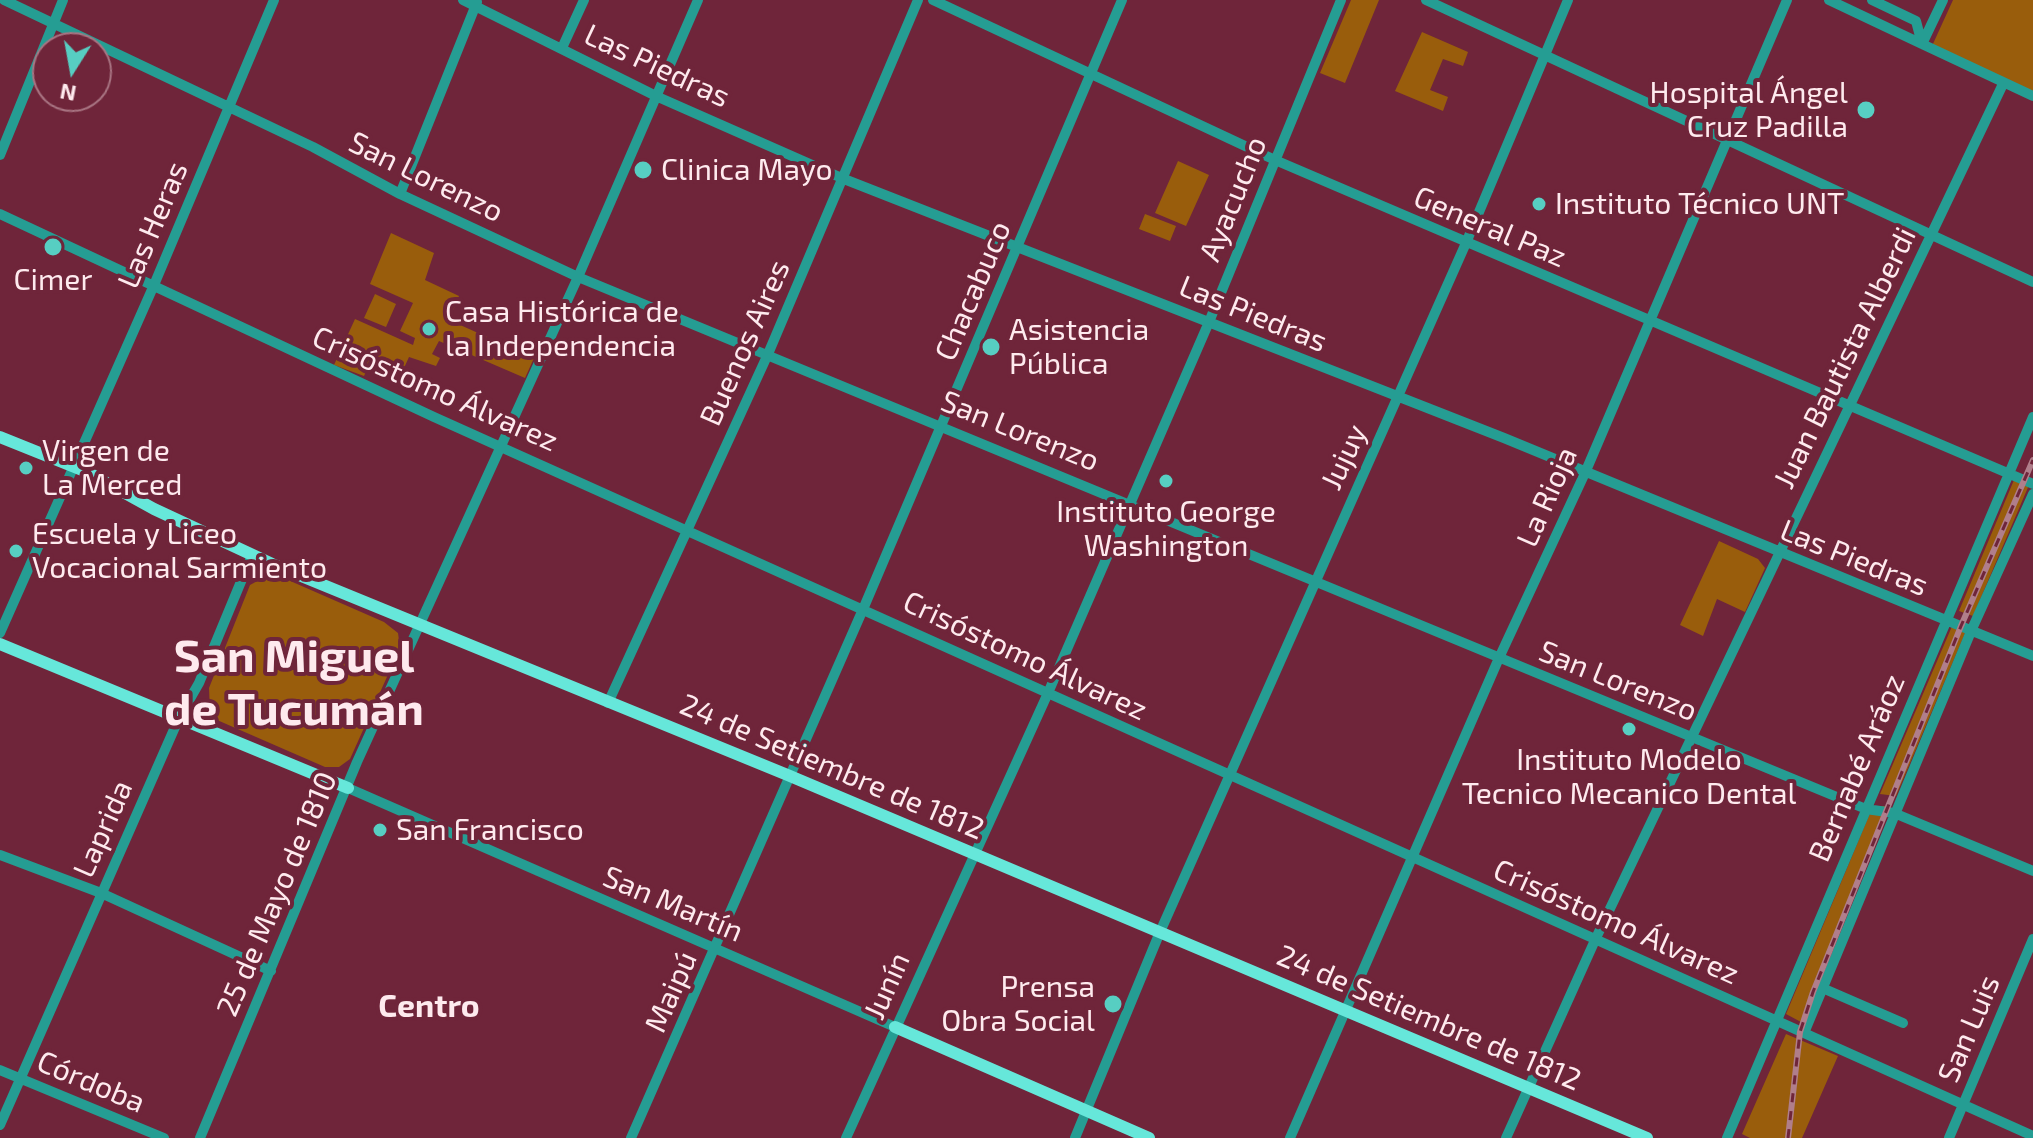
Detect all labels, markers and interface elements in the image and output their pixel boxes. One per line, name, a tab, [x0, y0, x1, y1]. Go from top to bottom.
street label: Las Piedras	[579, 17, 735, 115]
north arrow	[32, 32, 112, 112]
place label: Hospital Ángel Cruz Padilla	[1650, 75, 1848, 146]
text: N	[58, 79, 78, 108]
marker: Hospital Ángel Cruz Padilla	[1855, 99, 1877, 121]
street label: San Lorenzo	[343, 124, 509, 230]
street label: Ayacucho	[1192, 131, 1274, 267]
place label: Clinica Mayo	[661, 152, 833, 188]
street label: Las Heras	[110, 156, 196, 294]
marker: Clinica Mayo	[632, 159, 654, 181]
street label: General Paz	[1408, 179, 1572, 275]
place label: Instituto Técnico UNT	[1555, 186, 1845, 222]
marker: Instituto Técnico UNT	[1530, 195, 1548, 213]
street label: Chacabuco	[928, 216, 1018, 366]
street label: Juan Bautista Alberdi	[1766, 222, 1924, 494]
marker: Cimer	[42, 236, 64, 258]
street label: Buenos Aires	[692, 255, 798, 431]
place label: Cimer	[14, 262, 92, 298]
street label: Las Piedras	[1174, 268, 1332, 360]
place label: Casa Histórica de la Independencia	[445, 294, 679, 364]
place label: Asistencia Pública	[1009, 312, 1149, 382]
street label: Crisóstomo Álvarez	[307, 319, 563, 459]
marker: Casa Histórica de la Independencia	[420, 320, 438, 338]
marker: Asistencia Pública	[980, 336, 1002, 358]
street label: San Lorenzo	[936, 383, 1104, 479]
street label: Jujuy	[1313, 419, 1375, 495]
place label: Virgen de La Merced	[42, 433, 182, 504]
street label: La Rioja	[1509, 441, 1585, 553]
marker: Virgen de La Merced	[17, 459, 35, 477]
marker: Instituto George Washington	[1157, 472, 1175, 490]
place label: Instituto George Washington	[1056, 494, 1276, 564]
street label: Las Piedras	[1775, 512, 1933, 604]
place label: Escuela y Liceo Vocacional Sarmiento	[32, 516, 327, 586]
marker: Escuela y Liceo Vocacional Sarmiento	[7, 542, 25, 560]
street label: Crisóstomo Álvarez	[897, 584, 1153, 728]
district label: San Miguel de Tucumán	[164, 629, 424, 738]
street label: San Lorenzo	[1534, 633, 1702, 729]
street label: Bernabé Aráoz	[1801, 669, 1913, 867]
street label: 24 de Setiembre de 1812	[675, 687, 989, 847]
marker: Instituto Modelo Tecnico Mecanico Dental	[1620, 720, 1638, 738]
place label: Instituto Modelo Tecnico Mecanico Dental	[1462, 742, 1796, 812]
street label: 25 de Mayo de 1810	[209, 766, 345, 1022]
street label: Laprida	[66, 775, 140, 883]
place label: San Francisco	[396, 812, 584, 848]
marker: San Francisco	[371, 821, 389, 839]
street label: Crisóstomo Álvarez	[1488, 852, 1744, 992]
street label: San Martín	[598, 858, 748, 950]
street label: 24 de Setiembre de 1812	[1272, 938, 1586, 1098]
street label: Maipú	[637, 946, 705, 1038]
street label: Junín	[856, 947, 918, 1025]
place label: Prensa Obra Social	[941, 969, 1095, 1040]
street label: San Luis	[1930, 970, 2008, 1088]
district label: Centro	[378, 987, 480, 1025]
marker: Prensa Obra Social	[1102, 993, 1124, 1015]
street label: Córdoba	[32, 1043, 150, 1121]

